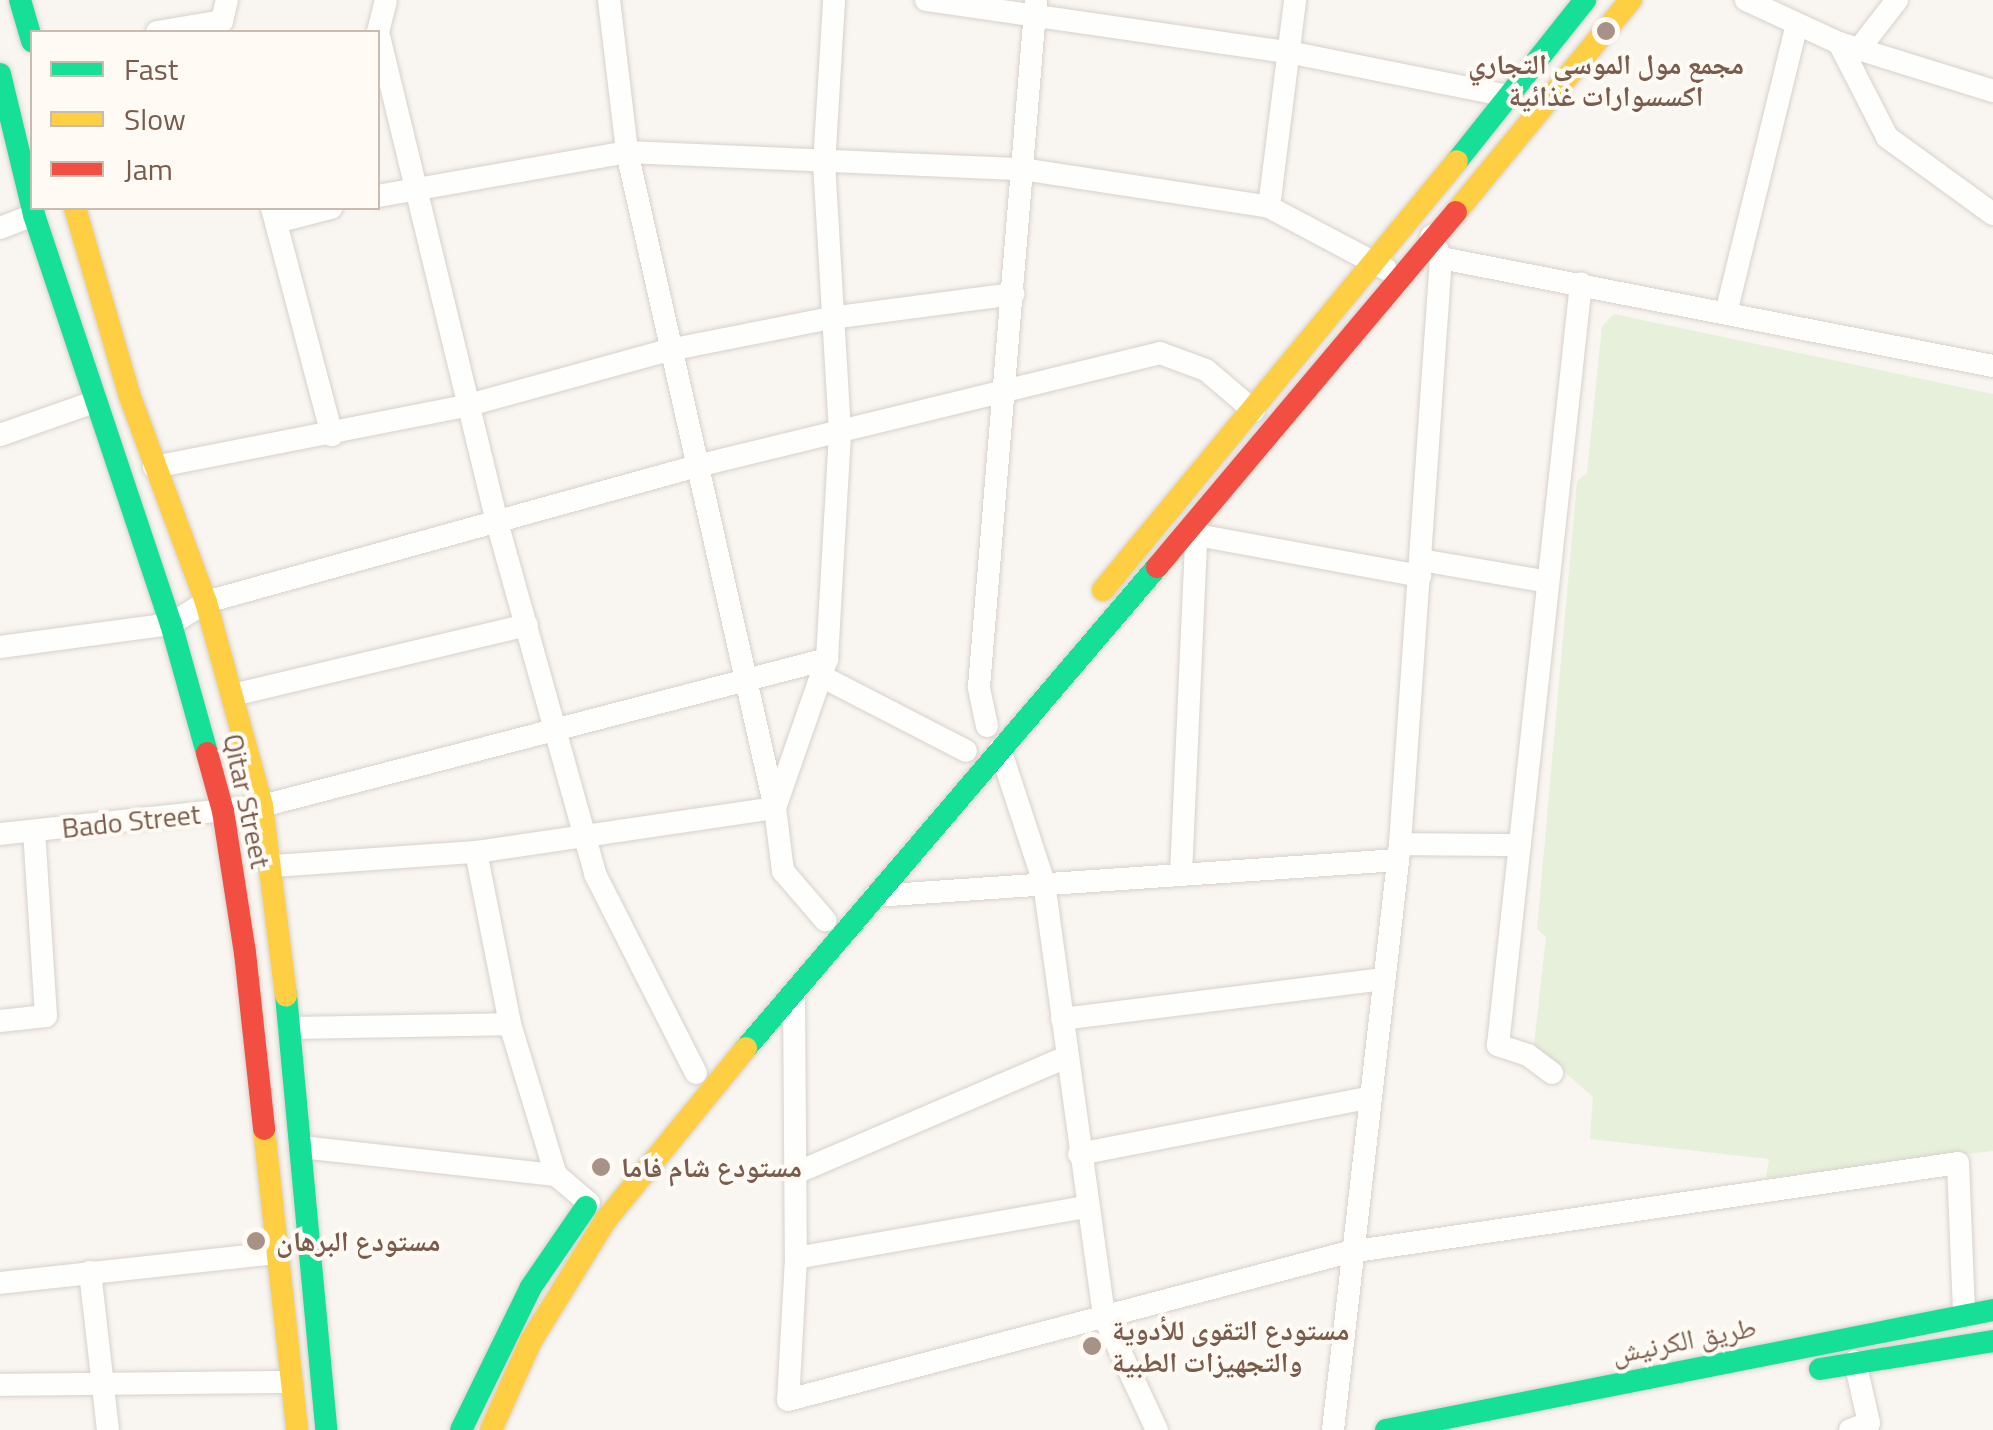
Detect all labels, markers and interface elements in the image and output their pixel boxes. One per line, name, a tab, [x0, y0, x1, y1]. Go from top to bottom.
marker: مجمع مول الموسى التجاري اكسسوارات غذائية	[1595, 20, 1617, 42]
legend	[30, 30, 380, 210]
text: Fast	[124, 46, 178, 92]
place label: مجمع مول الموسى التجاري اكسسوارات غذائية	[1468, 47, 1744, 113]
text: Slow	[124, 96, 186, 142]
text: Jam	[124, 146, 173, 192]
street label: Qitar Street	[216, 731, 278, 871]
street label: Bado Street	[60, 797, 202, 845]
place label: مستودع شام فاما	[621, 1150, 802, 1184]
marker: مستودع شام فاما	[590, 1156, 612, 1178]
place label: مستودع البرهان	[276, 1224, 440, 1258]
marker: مستودع البرهان	[245, 1230, 267, 1252]
street label: طريق الكرنيش	[1609, 1310, 1759, 1370]
place label: مستودع التقوى للأدوية والتجهيزات الطبية	[1112, 1313, 1350, 1379]
marker: مستودع التقوى للأدوية والتجهيزات الطبية	[1081, 1335, 1103, 1357]

